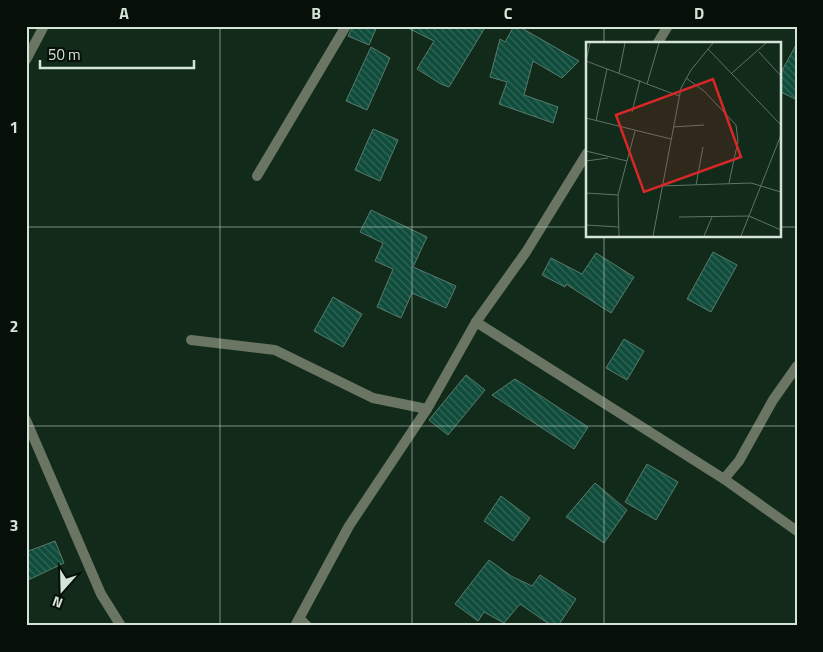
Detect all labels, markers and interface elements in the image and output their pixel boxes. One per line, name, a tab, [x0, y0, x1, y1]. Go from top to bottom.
text: A	[119, 1, 129, 25]
text: B	[311, 1, 321, 25]
text: C	[504, 1, 513, 25]
text: D	[694, 1, 704, 25]
scale bar	[40, 38, 194, 70]
inset map	[586, 42, 780, 238]
text: 50 m	[48, 43, 81, 66]
text: 1	[10, 115, 18, 139]
text: 2	[10, 314, 18, 338]
text: 3	[10, 513, 18, 537]
north arrow	[38, 564, 88, 614]
text: N	[49, 591, 66, 614]

